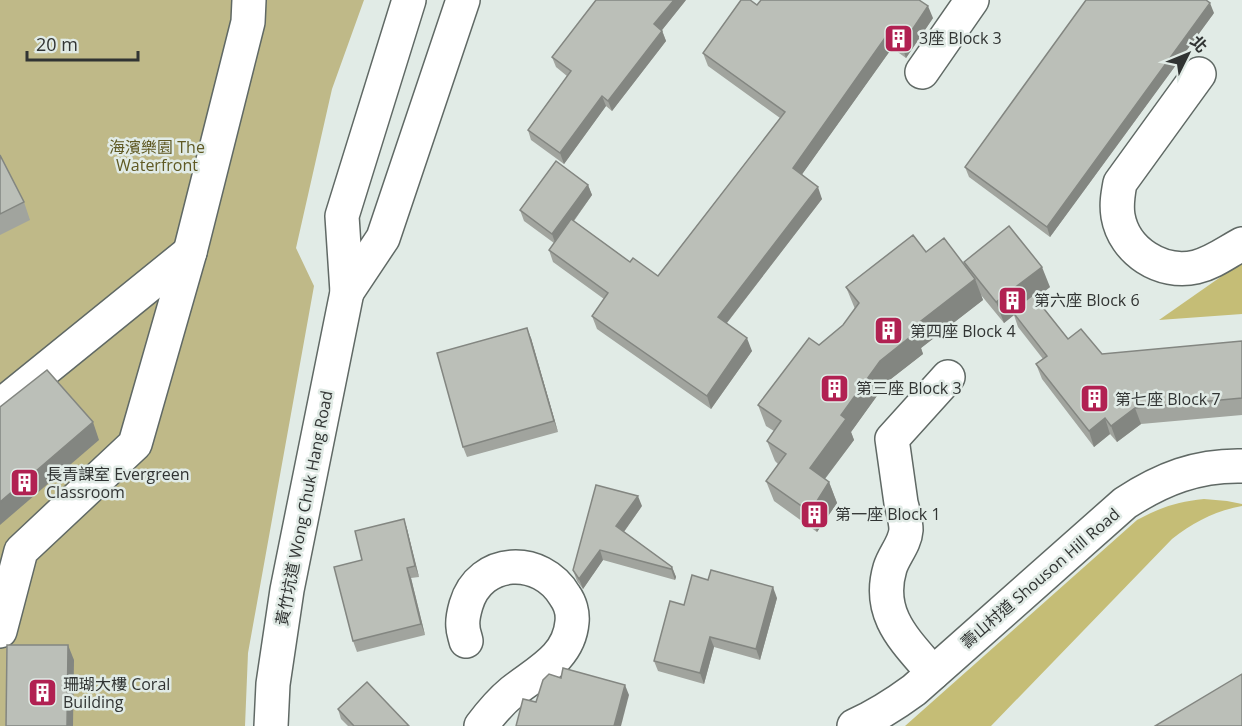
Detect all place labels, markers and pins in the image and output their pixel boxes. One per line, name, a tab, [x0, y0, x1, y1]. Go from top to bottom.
building icon: 3座 Block 3	[882, 22, 914, 54]
place label: 3座 Block 3	[919, 27, 1002, 49]
building icon: 第六座 Block 6	[997, 284, 1029, 316]
place label: 第六座 Block 6	[1034, 289, 1140, 311]
building icon: 第四座 Block 4	[873, 315, 905, 347]
place label: 第四座 Block 4	[910, 320, 1016, 342]
building icon: 第三座 Block 3	[819, 372, 851, 404]
place label: 第三座 Block 3	[856, 377, 962, 399]
building icon: 第七座 Block 7	[1078, 383, 1110, 415]
place label: 第七座 Block 7	[1115, 388, 1221, 410]
place label: 長青課室 Evergreen Classroom	[46, 463, 190, 503]
building icon: 長青課室 Evergreen Classroom	[9, 467, 41, 499]
building icon: 第一座 Block 1	[798, 498, 830, 530]
place label: 第一座 Block 1	[835, 503, 941, 525]
place label: 珊瑚大樓 Coral Building	[63, 673, 170, 713]
building icon: 珊瑚大樓 Coral Building	[26, 677, 58, 709]

